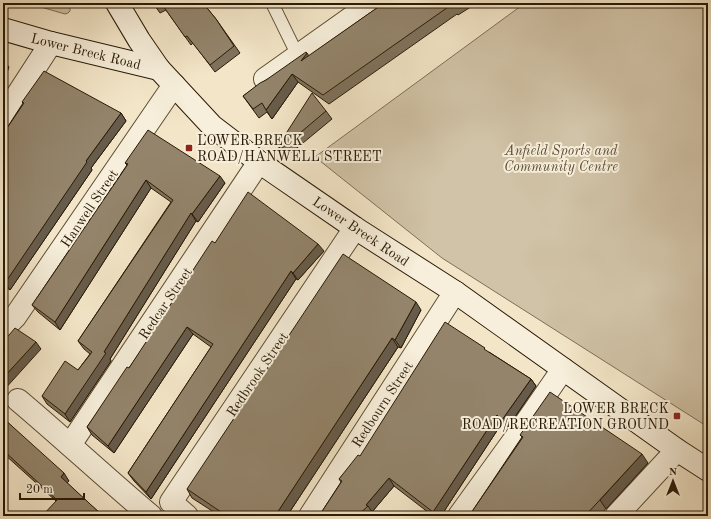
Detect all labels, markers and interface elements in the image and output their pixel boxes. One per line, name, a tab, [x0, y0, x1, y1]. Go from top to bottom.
street label: Lower Breck Road	[29, 32, 142, 72]
place label: LOWER BRECK ROAD/HANWELL STREET	[197, 134, 382, 164]
marker: LOWER BRECK ROAD/HANWELL STREET	[184, 143, 194, 153]
park label: Anfield Sports and Community Centre	[504, 144, 618, 175]
street label: Hanwell Street	[59, 167, 121, 250]
street label: Lower Breck Road	[310, 195, 411, 269]
street label: Redcar Street	[137, 265, 195, 342]
street label: Redbrook Street	[224, 330, 291, 419]
street label: Redbourn Street	[350, 359, 416, 450]
place label: LOWER BRECK ROAD/RECREATION GROUND	[462, 402, 669, 432]
marker: LOWER BRECK ROAD/RECREATION GROUND	[672, 411, 682, 421]
north arrow	[653, 461, 693, 501]
text: N	[669, 467, 678, 478]
scale bar	[20, 475, 84, 501]
text: 20 m	[26, 484, 53, 496]

